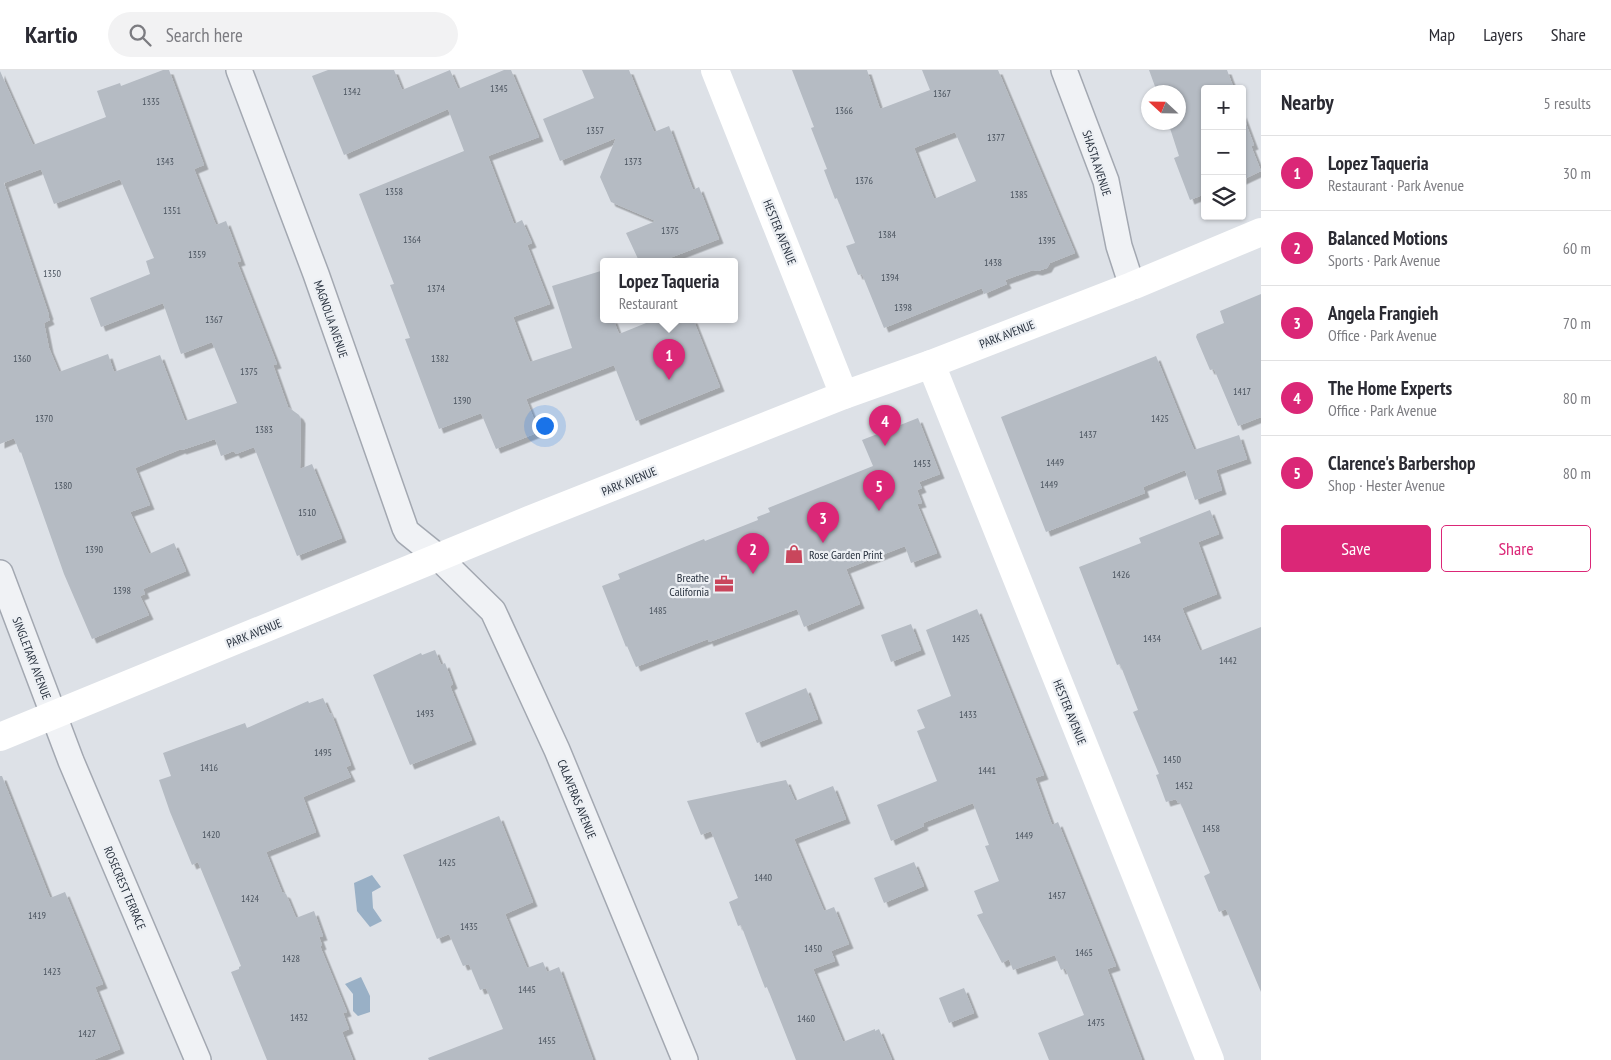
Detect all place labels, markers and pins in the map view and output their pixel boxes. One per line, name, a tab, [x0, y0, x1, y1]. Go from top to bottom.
pin: 1	[653, 339, 685, 380]
pin: 4	[869, 405, 901, 446]
pin: 5	[863, 470, 895, 511]
pin: 3	[807, 502, 839, 543]
pin: 2	[737, 533, 769, 574]
shop icon: Rose Garden Print	[783, 543, 805, 565]
place label: Rose Garden Print	[809, 547, 883, 562]
place label: Breathe California	[669, 570, 709, 599]
office icon: Breathe California	[713, 573, 735, 595]

